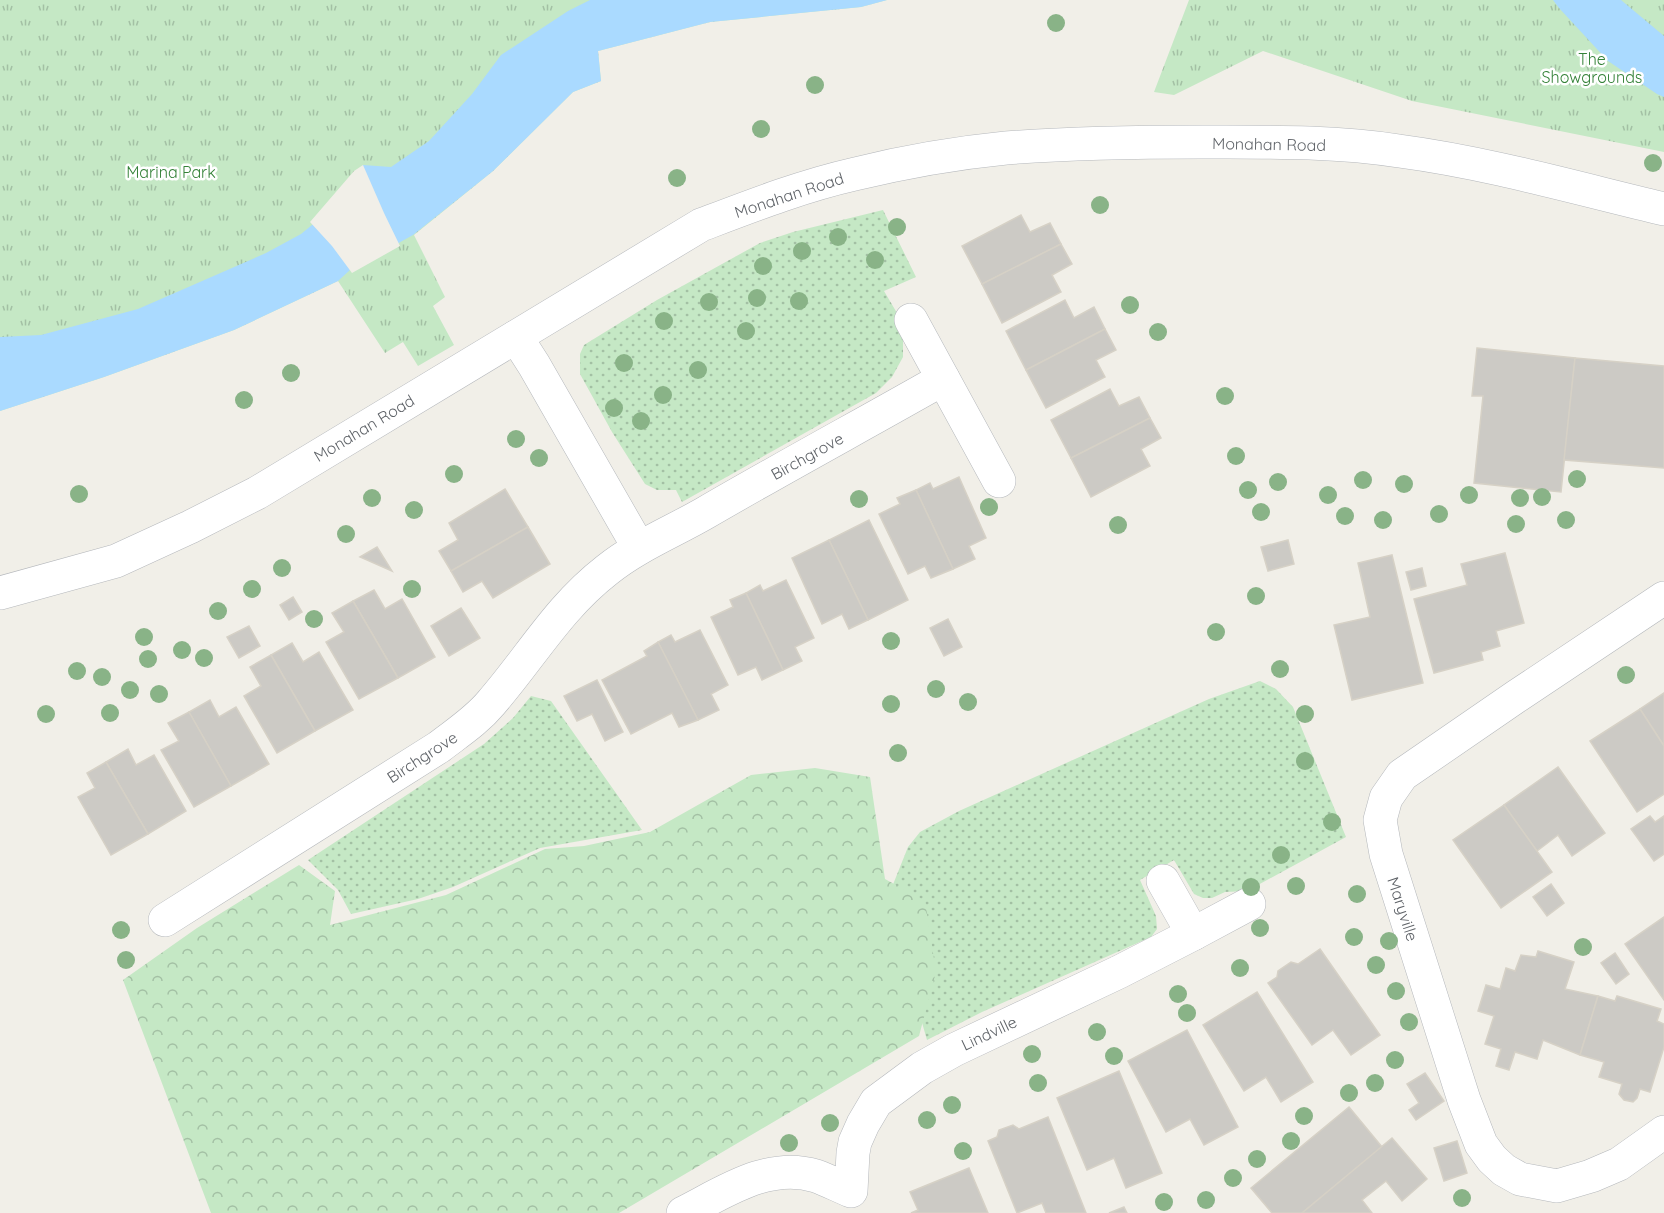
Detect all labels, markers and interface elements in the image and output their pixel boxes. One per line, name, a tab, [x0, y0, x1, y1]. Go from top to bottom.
park label: The Showgrounds	[1542, 49, 1642, 87]
street label: Monahan Road	[1212, 133, 1326, 155]
park label: Marina Park	[126, 162, 216, 182]
street label: Monahan Road	[732, 168, 846, 222]
street label: Monahan Road	[310, 390, 418, 466]
street label: Birchgrove	[767, 428, 847, 484]
street label: Birchgrove	[383, 727, 461, 787]
street label: Maryville	[1383, 874, 1423, 944]
street label: Lindville	[958, 1011, 1020, 1055]

